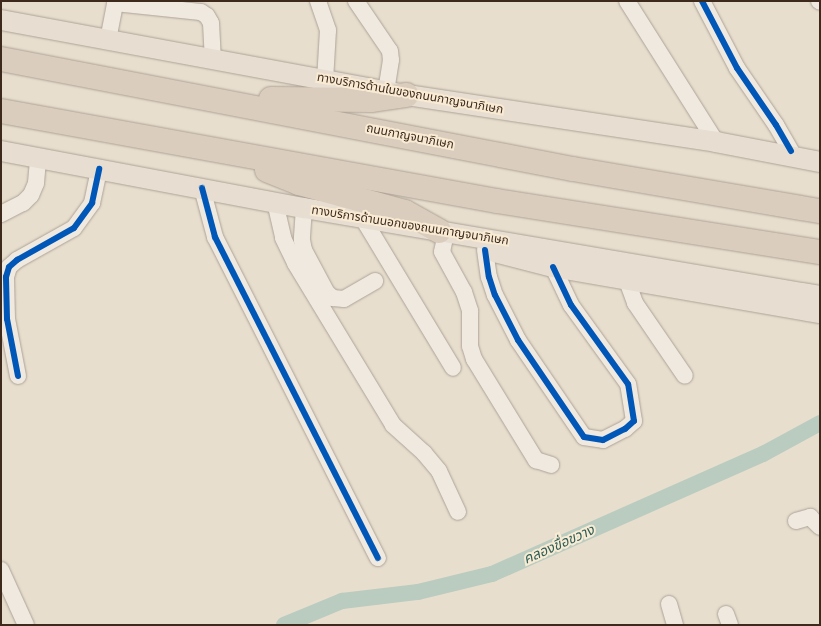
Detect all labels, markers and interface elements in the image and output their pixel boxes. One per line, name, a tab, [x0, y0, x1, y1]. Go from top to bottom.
street label: ทางบริการด้านในของถนนกาญจนาภิเษก	[316, 71, 504, 117]
street label: ถนนกาญจนาภิเษก	[365, 121, 455, 153]
street label: ทางบริการด้านนอกของถนนกาญจนาภิเษก	[310, 203, 510, 249]
water label: คลองขื่อขวาง	[521, 522, 597, 568]

